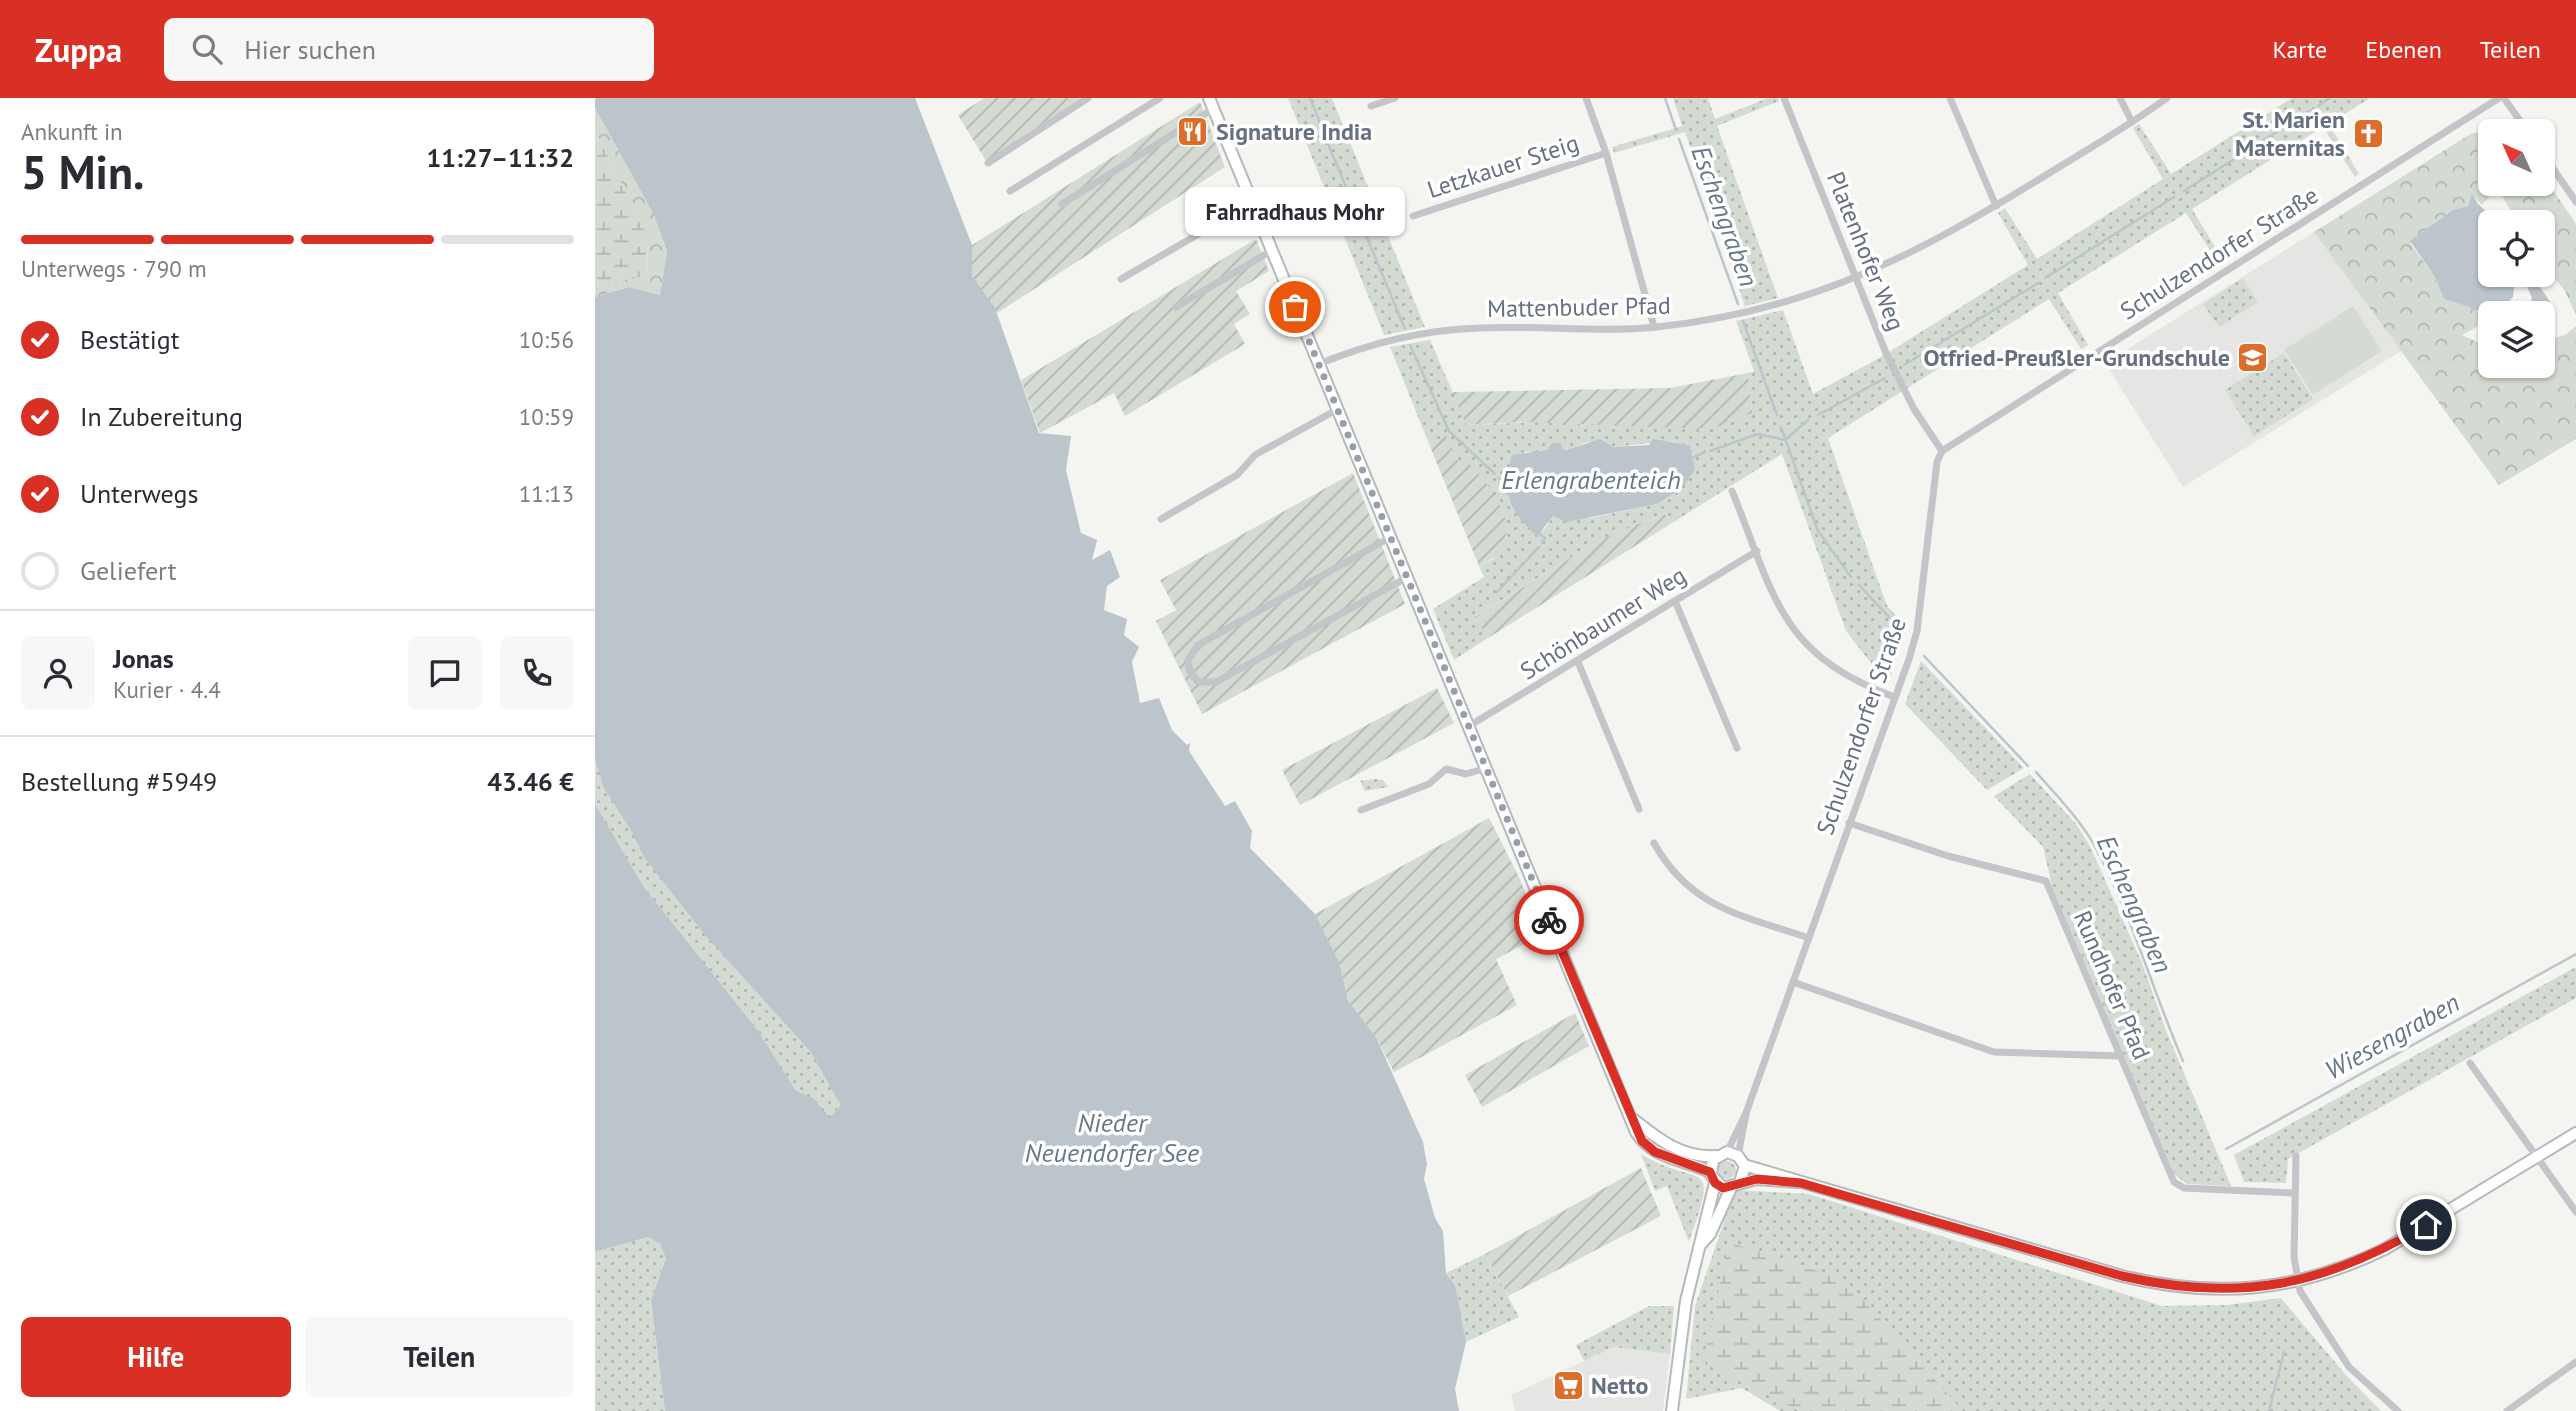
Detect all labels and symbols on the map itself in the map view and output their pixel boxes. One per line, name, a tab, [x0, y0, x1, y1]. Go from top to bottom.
place label: St. Marien Maternitas	[2235, 104, 2345, 163]
restaurant icon: Signature India	[1176, 114, 1210, 148]
place label: Signature India	[1216, 116, 1372, 147]
church icon: St. Marien Maternitas	[2351, 116, 2385, 150]
north arrow	[2478, 119, 2555, 196]
street label: Letzkauer Steig	[1423, 127, 1583, 205]
water label: Eschengraben	[1684, 141, 1766, 291]
street label: Platenhofer Weg	[1820, 167, 1912, 335]
street label: Schulzendorfer Straße	[2114, 180, 2324, 326]
callout: Fahrradhaus Mohr	[1185, 188, 1405, 237]
pin	[1265, 277, 1325, 337]
street label: Mattenbuder Pfad	[1487, 290, 1671, 324]
school or university icon: Otfried-Preußler-Grundschule	[2236, 340, 2270, 374]
place label: Otfried-Preußler-Grundschule	[1923, 342, 2230, 373]
water label: Erlengrabenteich	[1501, 463, 1681, 496]
street label: Schönbaumer Weg	[1514, 560, 1692, 686]
street label: Schulzendorfer Straße	[1809, 613, 1913, 839]
water label: Eschengraben	[2090, 830, 2180, 978]
courier	[1514, 885, 1584, 955]
street label: Rundhofer Pfad	[2067, 906, 2157, 1064]
water label: Wiesengraben	[2319, 986, 2465, 1086]
water label: Nieder Neuendorfer See	[1025, 1106, 1199, 1169]
pin	[2396, 1195, 2456, 1255]
supermarket icon: Netto	[1551, 1368, 1585, 1402]
place label: Netto	[1591, 1370, 1648, 1401]

